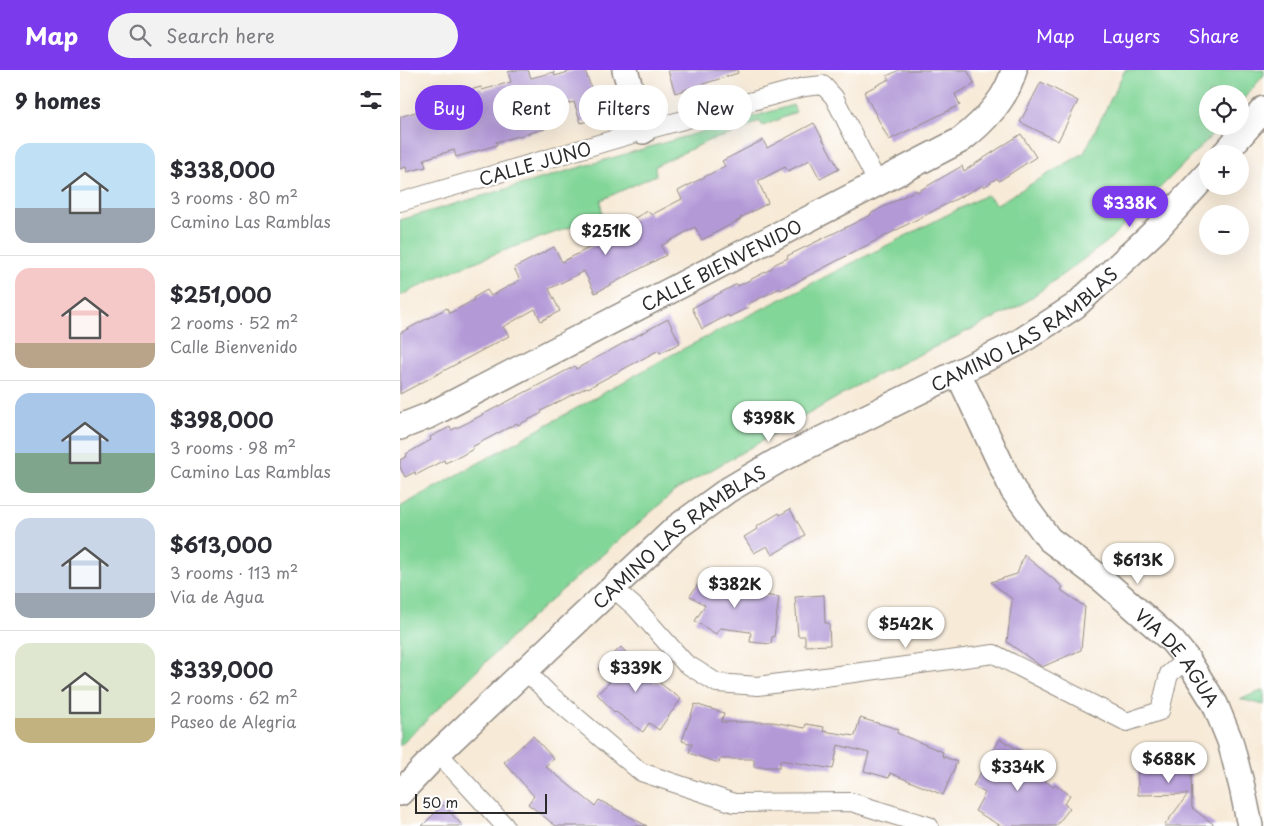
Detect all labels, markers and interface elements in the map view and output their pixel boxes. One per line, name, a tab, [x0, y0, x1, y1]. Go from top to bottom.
search box	[108, 13, 458, 58]
text: Map	[25, 17, 78, 53]
icon: search	[126, 21, 154, 49]
text: Search here	[166, 21, 275, 49]
text: Map	[1036, 22, 1075, 49]
text: Layers	[1103, 22, 1160, 49]
text: Share	[1188, 22, 1239, 49]
text: 9 homes	[15, 84, 101, 116]
chip: Buy	[415, 85, 483, 130]
chip: Rent	[493, 85, 569, 130]
chip: Filters	[579, 85, 668, 130]
chip: New	[678, 85, 752, 130]
map controls	[1199, 85, 1249, 255]
button: locate	[1199, 85, 1249, 135]
icon: filters	[357, 86, 385, 114]
street label: CALLE JUNO	[476, 134, 594, 192]
button: +	[1199, 145, 1249, 195]
text: $338,000	[170, 153, 275, 185]
icon: home	[55, 163, 115, 223]
text: 3 rooms · 80 m²	[170, 185, 298, 209]
pin: $338K	[1095, 186, 1165, 228]
text: $338K	[1103, 190, 1157, 214]
button: −	[1199, 205, 1249, 255]
text: Camino Las Ramblas	[170, 209, 331, 233]
street label: CALLE BIENVENIDO	[636, 211, 806, 317]
pin: $251K	[571, 214, 641, 256]
text: $251K	[581, 218, 631, 242]
street label: CAMINO LAS RAMBLAS	[926, 260, 1123, 397]
text: $251,000	[170, 278, 272, 310]
icon: home	[55, 288, 115, 348]
text: 2 rooms · 52 m²	[170, 310, 298, 334]
text: Calle Bienvenido	[170, 334, 297, 358]
pin: $398K	[734, 400, 804, 443]
text: $398,000	[170, 403, 274, 435]
text: $398K	[743, 405, 795, 429]
icon: home	[55, 413, 115, 473]
text: 3 rooms · 98 m²	[170, 435, 296, 459]
street label: CAMINO LAS RAMBLAS	[586, 457, 771, 614]
text: Camino Las Ramblas	[170, 459, 331, 483]
text: $613,000	[170, 528, 272, 560]
icon: home	[55, 538, 115, 598]
pin: $613K	[1103, 542, 1173, 585]
text: $613K	[1113, 547, 1163, 571]
text: 3 rooms · 113 m²	[170, 560, 298, 584]
pin: $382K	[700, 566, 770, 609]
text: $382K	[708, 571, 762, 595]
text: Via de Agua	[170, 584, 264, 608]
street label: VIA DE AGUA	[1130, 601, 1227, 712]
pin: $542K	[871, 606, 941, 649]
text: $542K	[879, 611, 933, 635]
pin: $339K	[601, 650, 671, 693]
text: $339,000	[170, 653, 273, 685]
text: $339K	[610, 655, 662, 679]
icon: home	[55, 663, 115, 723]
text: 2 rooms · 62 m²	[170, 685, 298, 709]
text: Paseo de Alegria	[170, 709, 296, 733]
pin: $688K	[1134, 742, 1204, 784]
text: $688K	[1142, 746, 1196, 770]
pin: $334K	[983, 750, 1053, 792]
text: $334K	[991, 754, 1045, 778]
scale bar	[415, 791, 548, 814]
text: 50 m	[422, 792, 458, 813]

